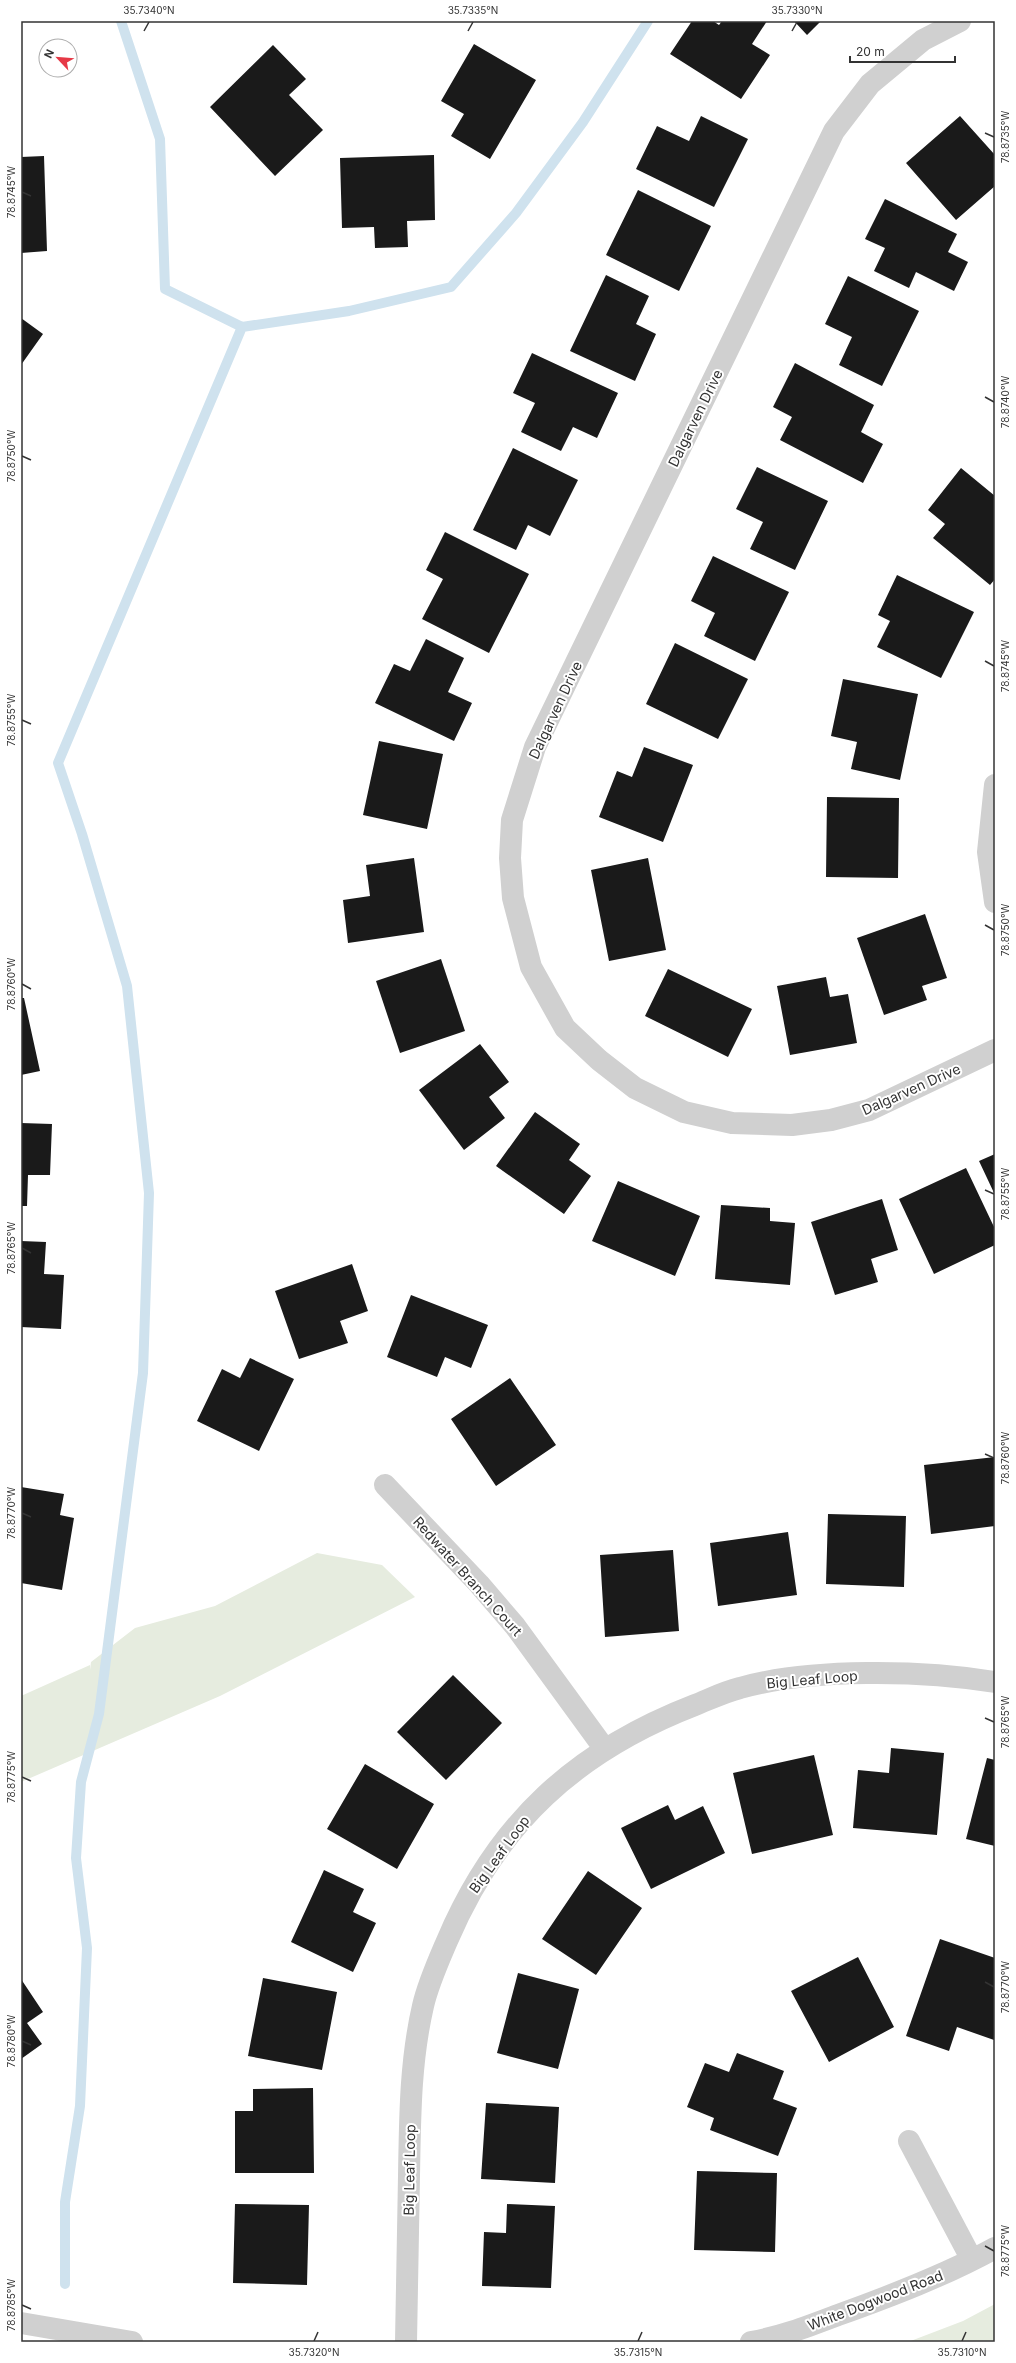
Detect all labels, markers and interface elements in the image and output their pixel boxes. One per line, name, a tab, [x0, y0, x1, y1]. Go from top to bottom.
text: 35.7340°N	[123, 4, 175, 16]
text: 35.7335°N	[448, 4, 498, 16]
text: 35.7330°N	[772, 4, 822, 16]
north arrow	[38, 38, 78, 78]
scale bar	[850, 38, 955, 64]
text: 20 m	[856, 44, 885, 59]
text: N	[41, 47, 57, 60]
text: 78.8735°W	[999, 111, 1011, 163]
text: 78.8745°W	[5, 166, 17, 218]
street label: Dalgarven Drive	[664, 367, 726, 469]
text: 78.8740°W	[999, 376, 1011, 428]
text: 78.8750°W	[5, 430, 17, 482]
text: 78.8745°W	[999, 640, 1011, 692]
street label: Dalgarven Drive	[525, 658, 585, 762]
text: 78.8755°W	[5, 694, 17, 746]
text: 78.8750°W	[999, 904, 1011, 956]
text: 78.8760°W	[5, 957, 17, 1010]
street label: Dalgarven Drive	[859, 1060, 963, 1118]
text: 78.8755°W	[999, 1168, 1011, 1220]
text: 78.8765°W	[5, 1222, 17, 1274]
text: 78.8760°W	[999, 1431, 1011, 1484]
text: 78.8770°W	[5, 1487, 17, 1539]
street label: Redwater Branch Court	[410, 1513, 526, 1639]
street label: Big Leaf Loop	[766, 1667, 858, 1691]
text: 78.8765°W	[999, 1696, 1011, 1748]
text: 78.8775°W	[5, 1751, 17, 1803]
street label: Big Leaf Loop	[465, 1812, 533, 1896]
text: 78.8770°W	[999, 1961, 1011, 2013]
text: 78.8780°W	[5, 2014, 17, 2067]
street label: Big Leaf Loop	[400, 2124, 418, 2216]
text: 78.8775°W	[999, 2225, 1011, 2277]
street label: White Dogwood Road	[805, 2266, 945, 2334]
text: 78.8785°W	[5, 2279, 17, 2331]
text: 35.7320°N	[289, 2346, 339, 2358]
text: 35.7315°N	[614, 2346, 662, 2358]
text: 35.7310°N	[938, 2346, 986, 2358]

